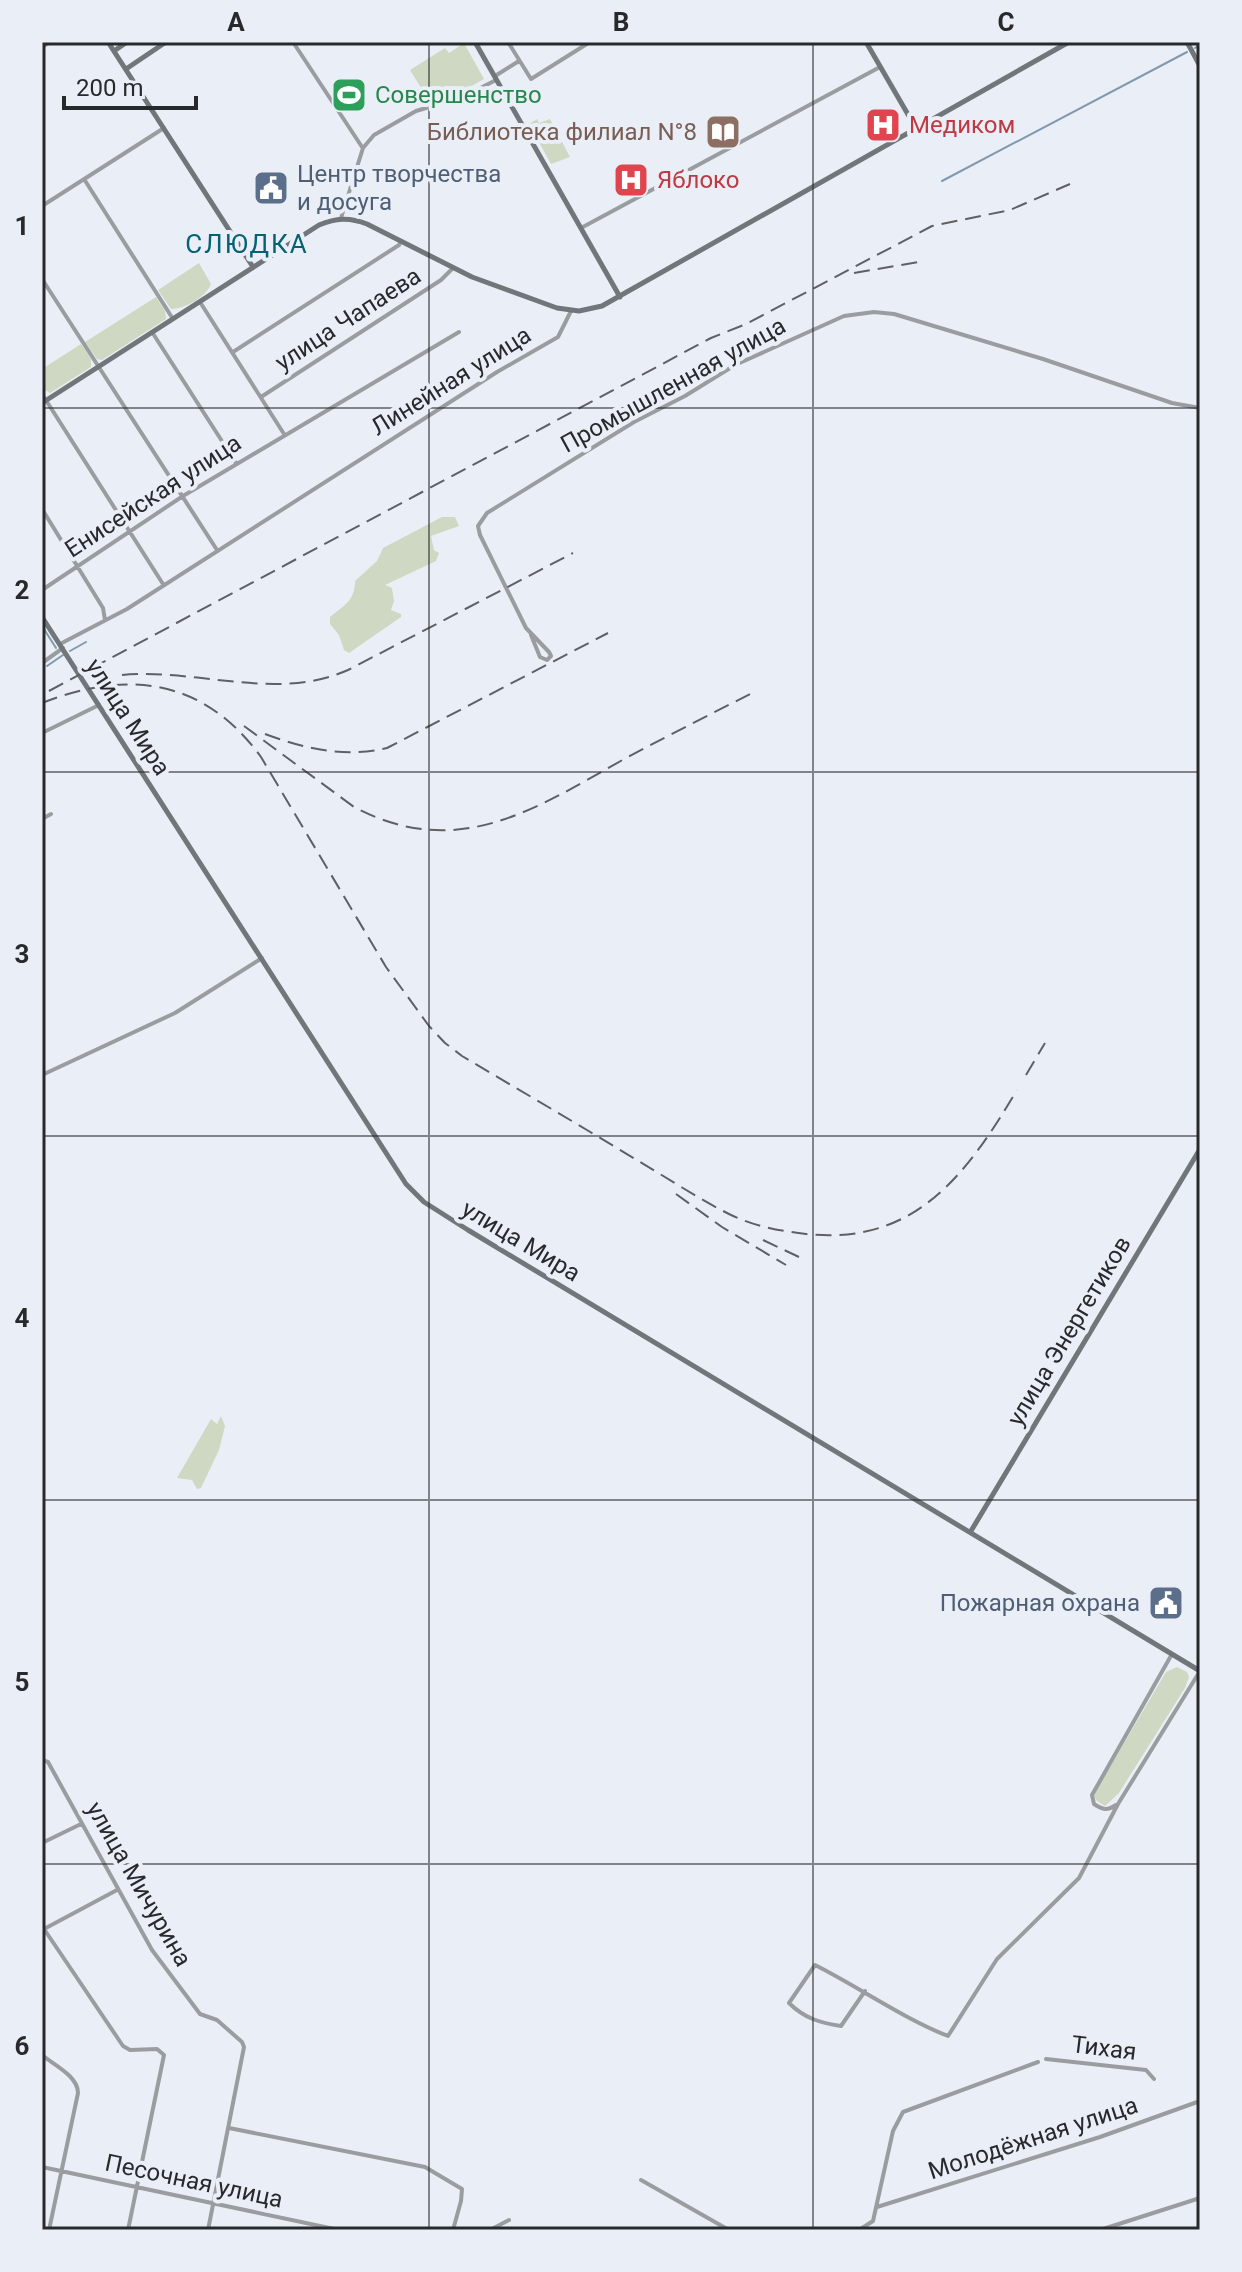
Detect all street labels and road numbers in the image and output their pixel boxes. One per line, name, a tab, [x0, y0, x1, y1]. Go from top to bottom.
street label: улица Чапаева	[270, 262, 426, 376]
street label: Промышленная улица	[556, 312, 790, 458]
street label: Линейная улица	[366, 321, 536, 441]
street label: Енисейская улица	[60, 429, 246, 563]
street label: улица Мира	[80, 654, 176, 780]
street label: улица Мира	[457, 1195, 585, 1287]
street label: улица Энергетиков	[1001, 1231, 1137, 1431]
street label: улица Мичурина	[81, 1797, 197, 1971]
street label: Тихая	[1070, 2030, 1138, 2066]
street label: Молодёжная улица	[925, 2091, 1141, 2185]
street label: Песочная улица	[103, 2148, 285, 2214]

